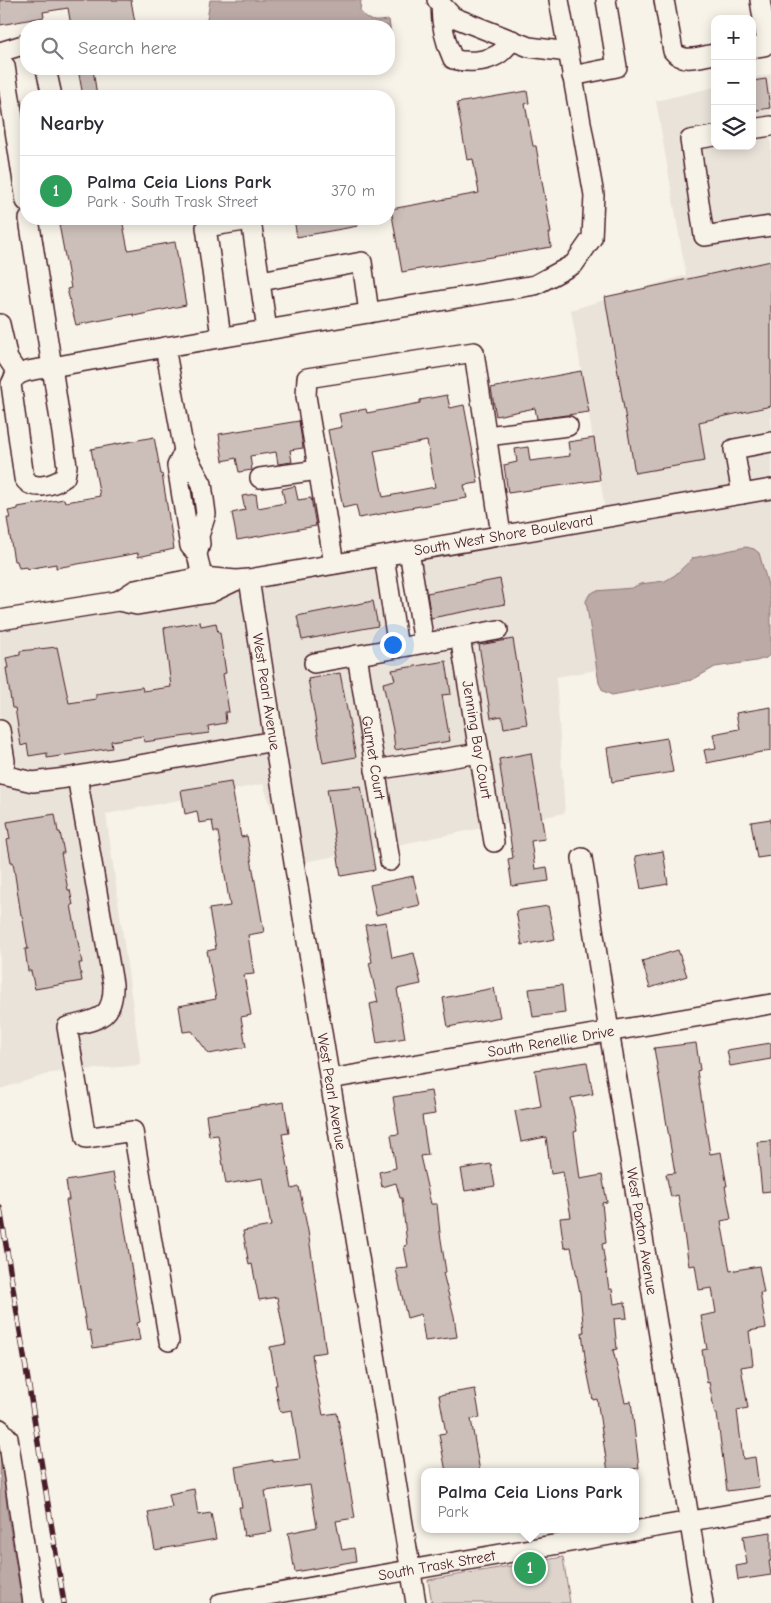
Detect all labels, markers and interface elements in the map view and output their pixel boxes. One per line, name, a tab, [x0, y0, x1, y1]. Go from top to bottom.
map controls	[711, 15, 756, 150]
button: +	[711, 15, 756, 60]
search box	[20, 20, 395, 75]
icon: search	[38, 34, 66, 62]
text: Search here	[78, 37, 177, 59]
button: −	[711, 60, 756, 105]
button: layers	[711, 105, 756, 150]
text: Nearby	[40, 111, 104, 135]
text: Palma Ceia Lions Park	[87, 171, 271, 193]
text: 1	[53, 182, 59, 200]
text: 370 m	[331, 182, 375, 200]
text: Park · South Trask Street	[87, 193, 258, 211]
street label: South West Shore Boulevard	[413, 511, 595, 559]
street label: West Pearl Avenue	[248, 632, 284, 752]
your location	[380, 632, 406, 658]
street label: Jenning Bay Court	[458, 679, 496, 801]
street label: Gurnet Court	[358, 714, 389, 802]
street label: South Renellie Drive	[486, 1022, 616, 1061]
street label: West Pearl Avenue	[313, 1032, 350, 1152]
street label: West Paxton Avenue	[623, 1166, 661, 1297]
popup	[421, 1468, 639, 1533]
text: Palma Ceia Lions Park	[438, 1481, 622, 1503]
text: Park	[438, 1503, 468, 1521]
street label: South Trask Street	[377, 1546, 497, 1584]
pin: 1	[514, 1549, 546, 1587]

